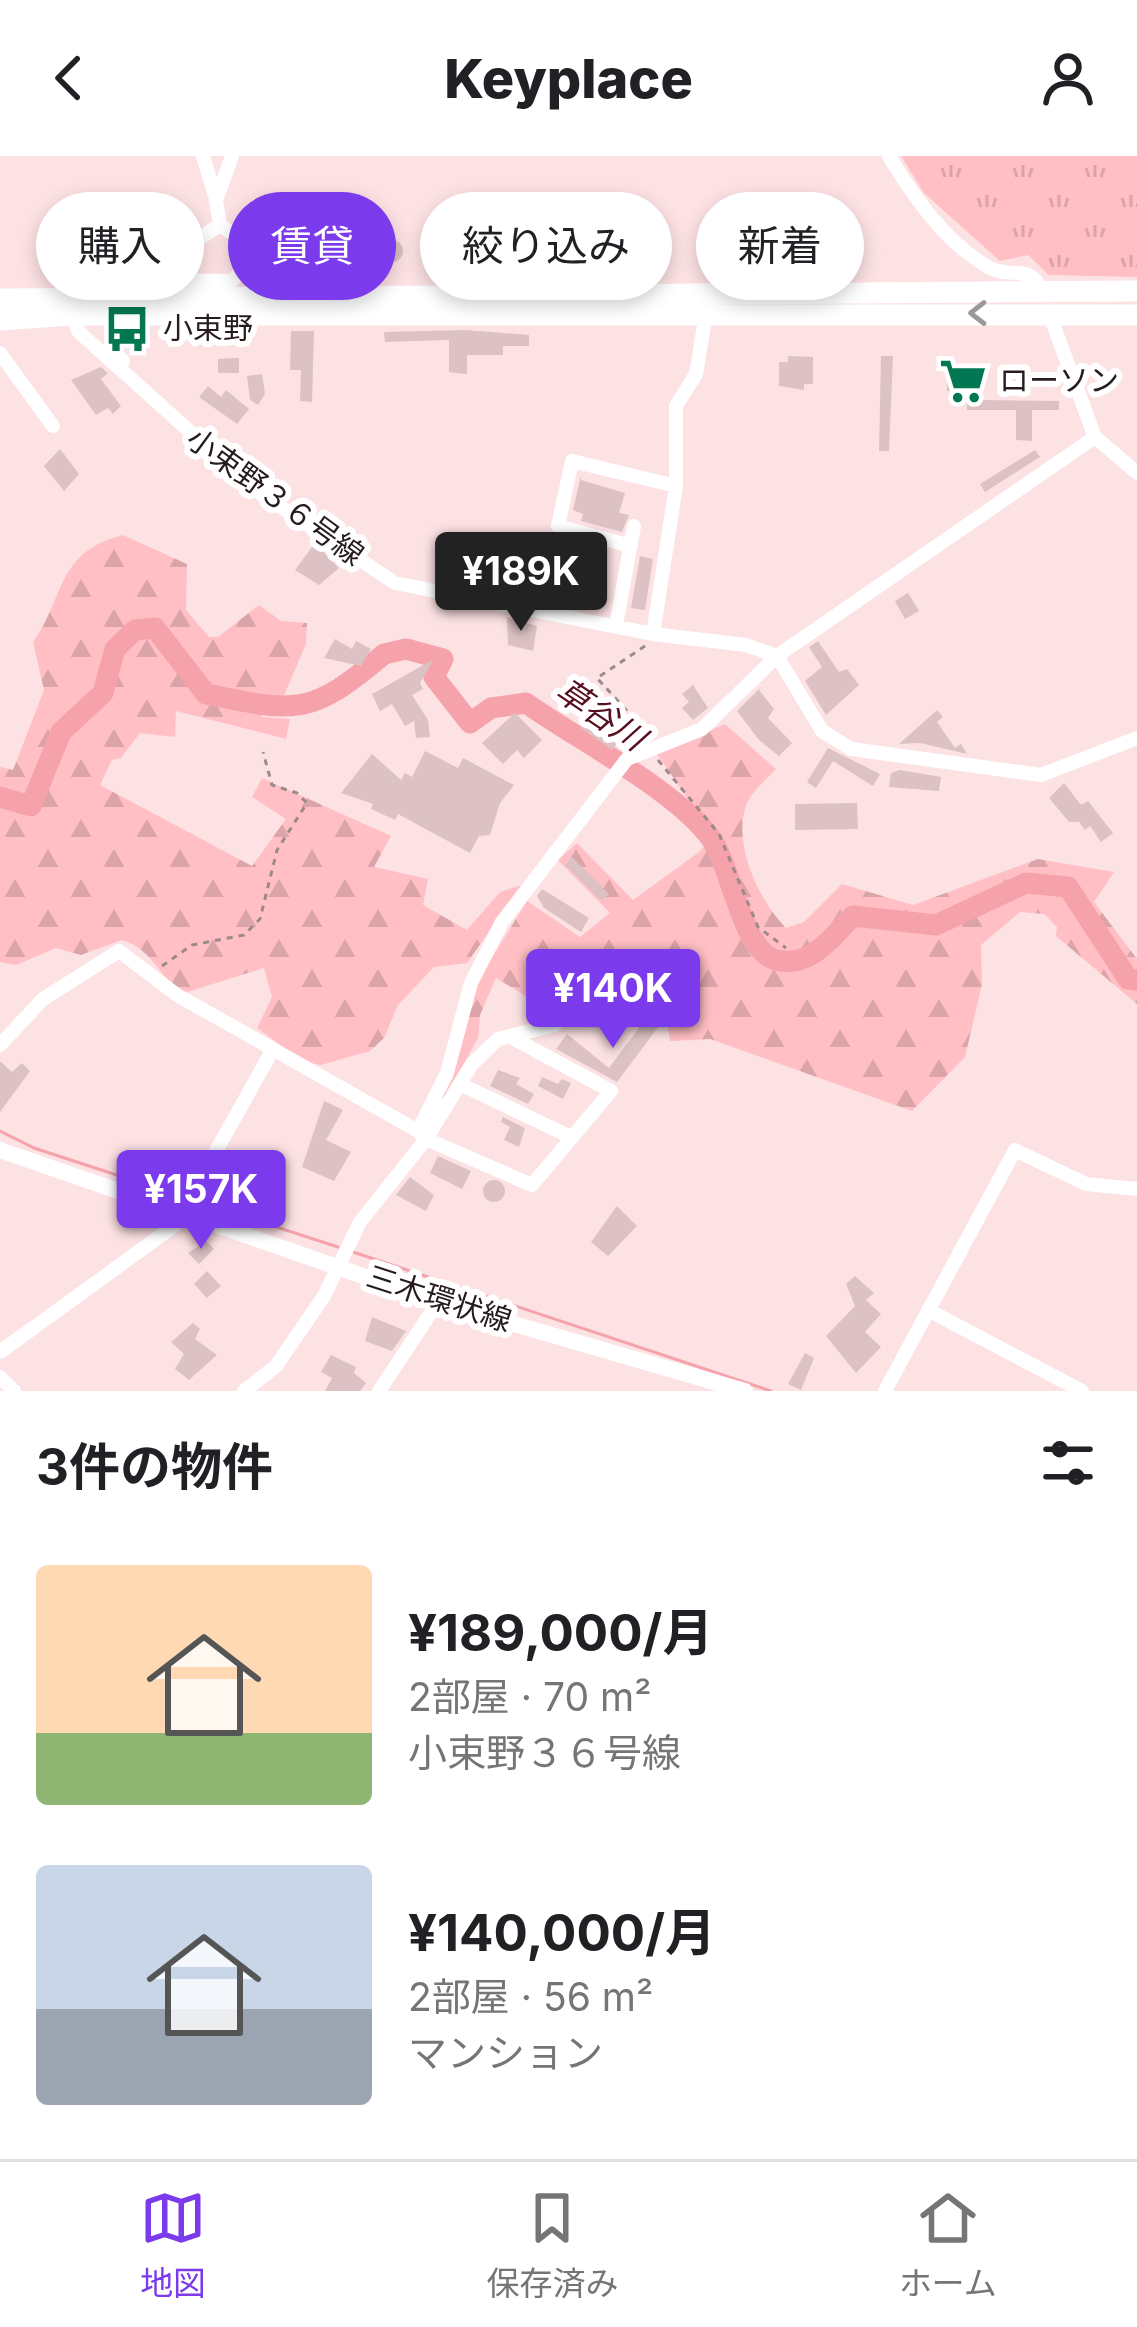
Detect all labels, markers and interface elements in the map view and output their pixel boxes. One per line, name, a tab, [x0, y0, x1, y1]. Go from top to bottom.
icon: back	[36, 45, 102, 111]
icon: person	[1035, 45, 1101, 111]
text: Keyplace	[444, 46, 693, 111]
chip: 購入	[36, 192, 204, 300]
chip: 賃貸	[228, 192, 396, 300]
chip: 絞り込み	[420, 192, 672, 300]
chip: 新着	[696, 192, 864, 300]
one-way arrow	[968, 300, 986, 326]
bus stop icon: 小束野	[102, 304, 152, 354]
place label: 小束野	[163, 310, 253, 346]
supermarket icon: ローソン	[938, 356, 988, 406]
place label: ローソン	[999, 362, 1119, 398]
street label: 小束野３６号線	[180, 420, 371, 572]
pin: ¥189K	[437, 532, 605, 634]
text: ¥189K	[462, 547, 580, 594]
water label: 草谷川	[549, 670, 656, 760]
pin: ¥140K	[529, 949, 697, 1051]
text: ¥140K	[553, 964, 673, 1011]
pin: ¥157K	[117, 1150, 285, 1252]
text: ¥157K	[144, 1165, 258, 1212]
street label: 三木環状線	[362, 1258, 516, 1338]
icon: filters	[1035, 1430, 1101, 1496]
text: 3件の物件	[36, 1436, 273, 1497]
text: ¥189,000/月	[408, 1602, 713, 1663]
icon: home	[132, 1613, 276, 1757]
text: 2部屋 · 70 m²	[408, 1673, 651, 1720]
text: 小束野３６号線	[408, 1729, 681, 1776]
text: ¥140,000/月	[408, 1902, 716, 1963]
icon: home	[132, 1913, 276, 2057]
text: 2部屋 · 56 m²	[408, 1973, 653, 2020]
text: マンション	[408, 2029, 603, 2076]
tab: 地図	[140, 2185, 206, 2305]
tab: 保存済み	[486, 2185, 618, 2305]
tab: ホーム	[899, 2185, 997, 2305]

